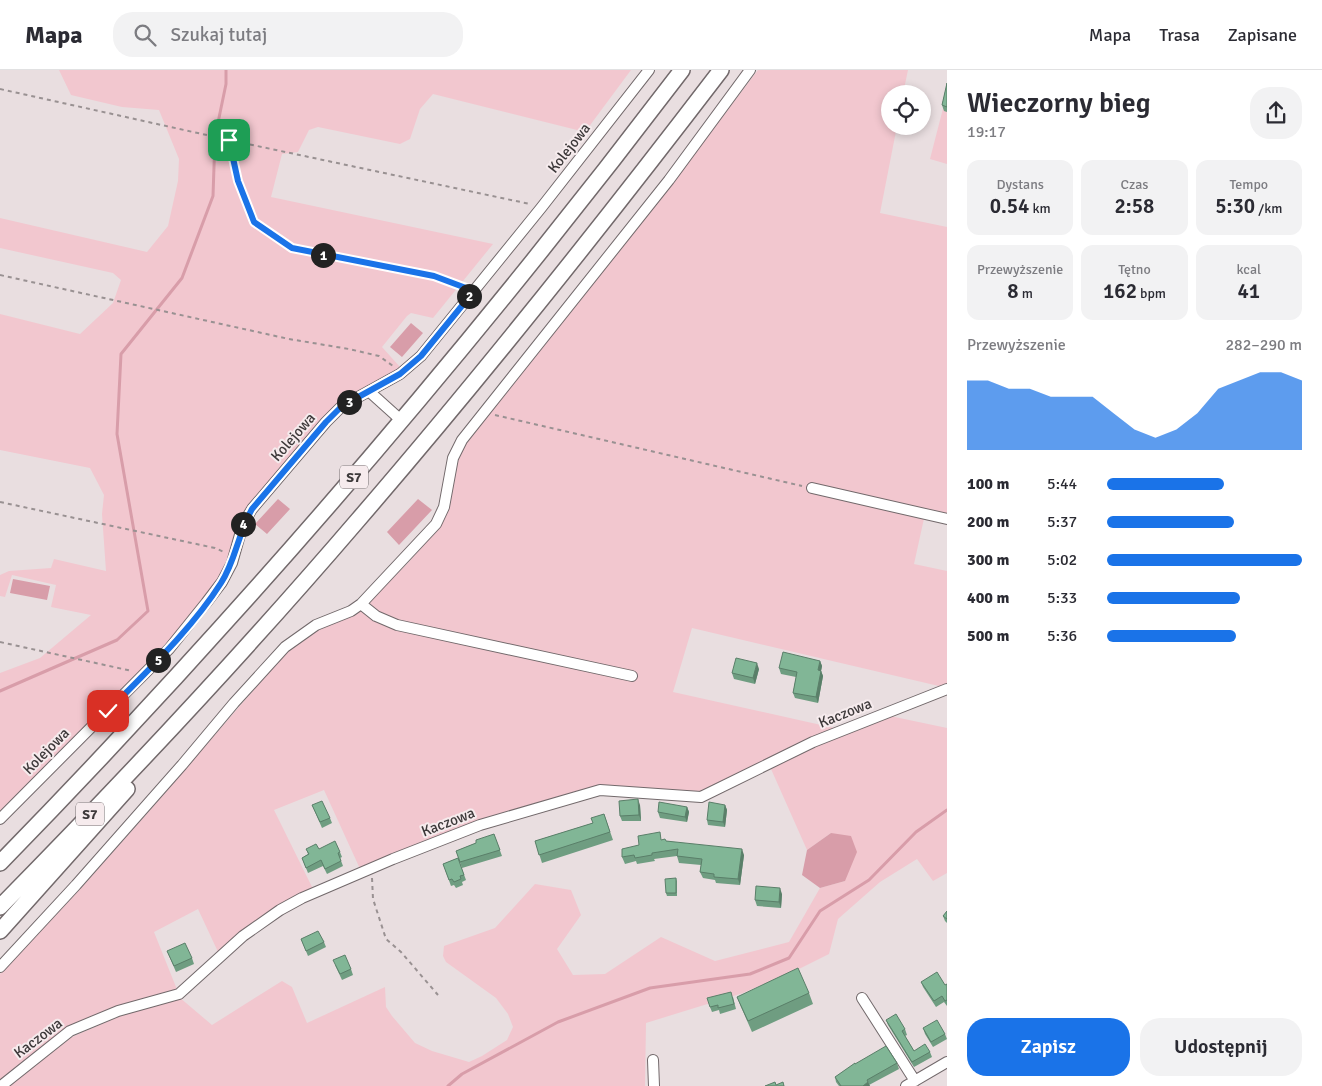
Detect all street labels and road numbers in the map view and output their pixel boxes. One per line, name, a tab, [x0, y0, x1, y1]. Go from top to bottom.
street label: Kolejowa	[544, 119, 594, 177]
street label: Kolejowa	[267, 409, 319, 465]
road number: S7	[340, 466, 368, 488]
street label: Kaczowa	[816, 694, 874, 732]
street label: Kolejowa	[19, 724, 73, 778]
road number: S7	[76, 802, 104, 826]
street label: Kaczowa	[419, 804, 477, 840]
street label: Kaczowa	[10, 1014, 66, 1062]

